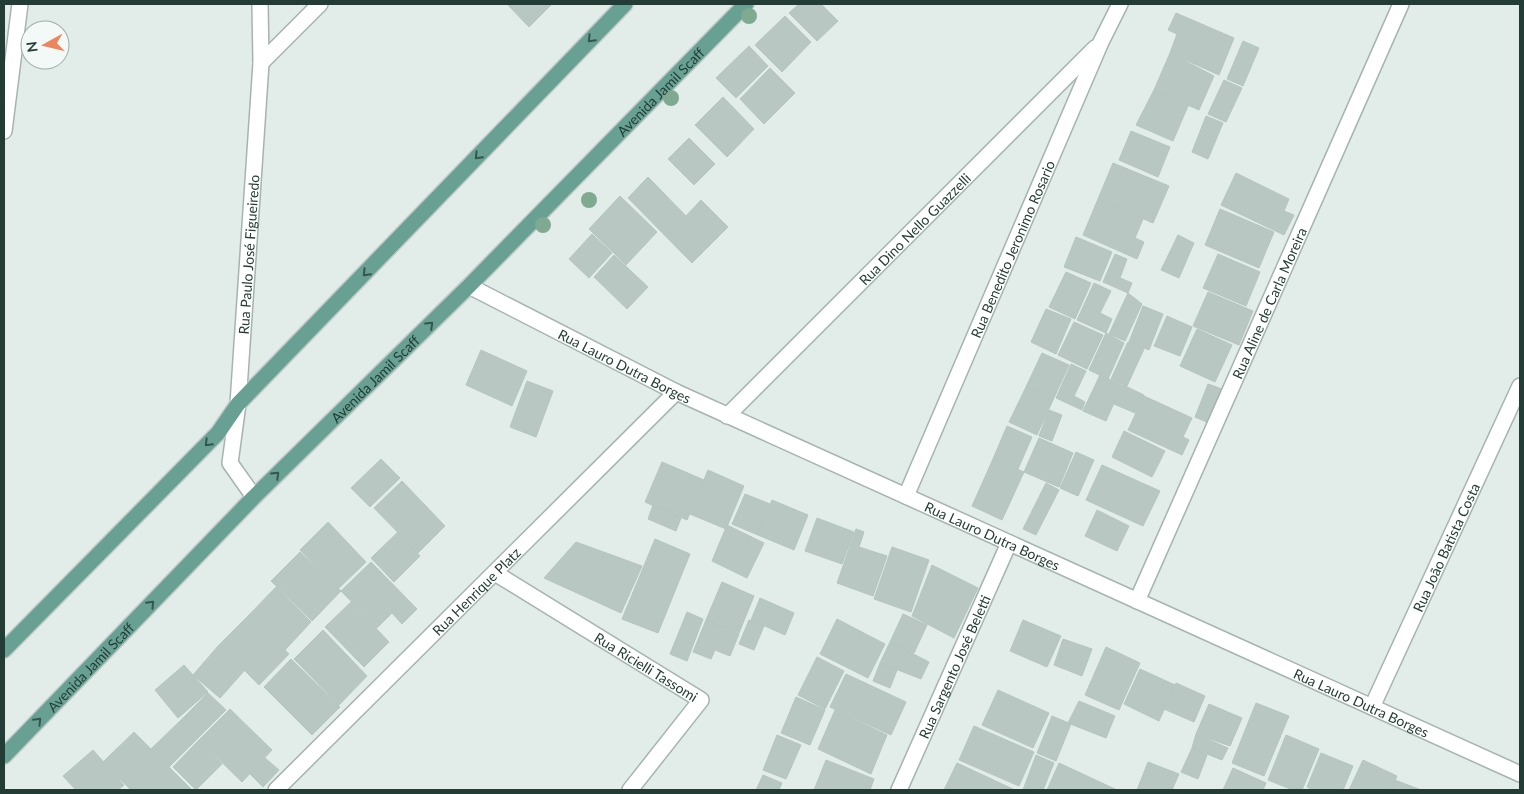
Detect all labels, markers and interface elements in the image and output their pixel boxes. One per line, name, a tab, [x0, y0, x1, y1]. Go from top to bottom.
north arrow	[20, 20, 70, 70]
one-way arrow	[588, 33, 597, 42]
text: N	[22, 40, 41, 53]
street label: Avenida Jamil Scaff	[613, 43, 708, 139]
one-way arrow	[475, 150, 484, 159]
street label: Rua Benedito Jeronimo Rosario	[967, 157, 1058, 340]
street label: Rua Dino Nello Guazzelli	[855, 169, 974, 288]
street label: Rua Paulo José Figueiredo	[234, 174, 262, 335]
street label: Rua Aline de Carla Moreira	[1228, 224, 1310, 381]
one-way arrow	[362, 267, 371, 276]
one-way arrow	[424, 322, 433, 331]
street label: Rua Lauro Dutra Borges	[556, 325, 694, 406]
street label: Avenida Jamil Scaff	[327, 331, 423, 426]
one-way arrow	[205, 437, 214, 446]
one-way arrow	[271, 472, 280, 481]
street label: Rua João Batista Costa	[1409, 480, 1483, 614]
street label: Rua Lauro Dutra Borges	[922, 497, 1063, 573]
street label: Rua Henrique Platz	[428, 544, 524, 639]
street label: Rua Sargento José Beletti	[915, 592, 993, 741]
one-way arrow	[145, 601, 154, 610]
street label: Avenida Jamil Scaff	[43, 618, 137, 715]
street label: Rua Ricielli Tassomi	[592, 628, 701, 705]
street label: Rua Lauro Dutra Borges	[1291, 664, 1432, 740]
one-way arrow	[32, 718, 41, 727]

